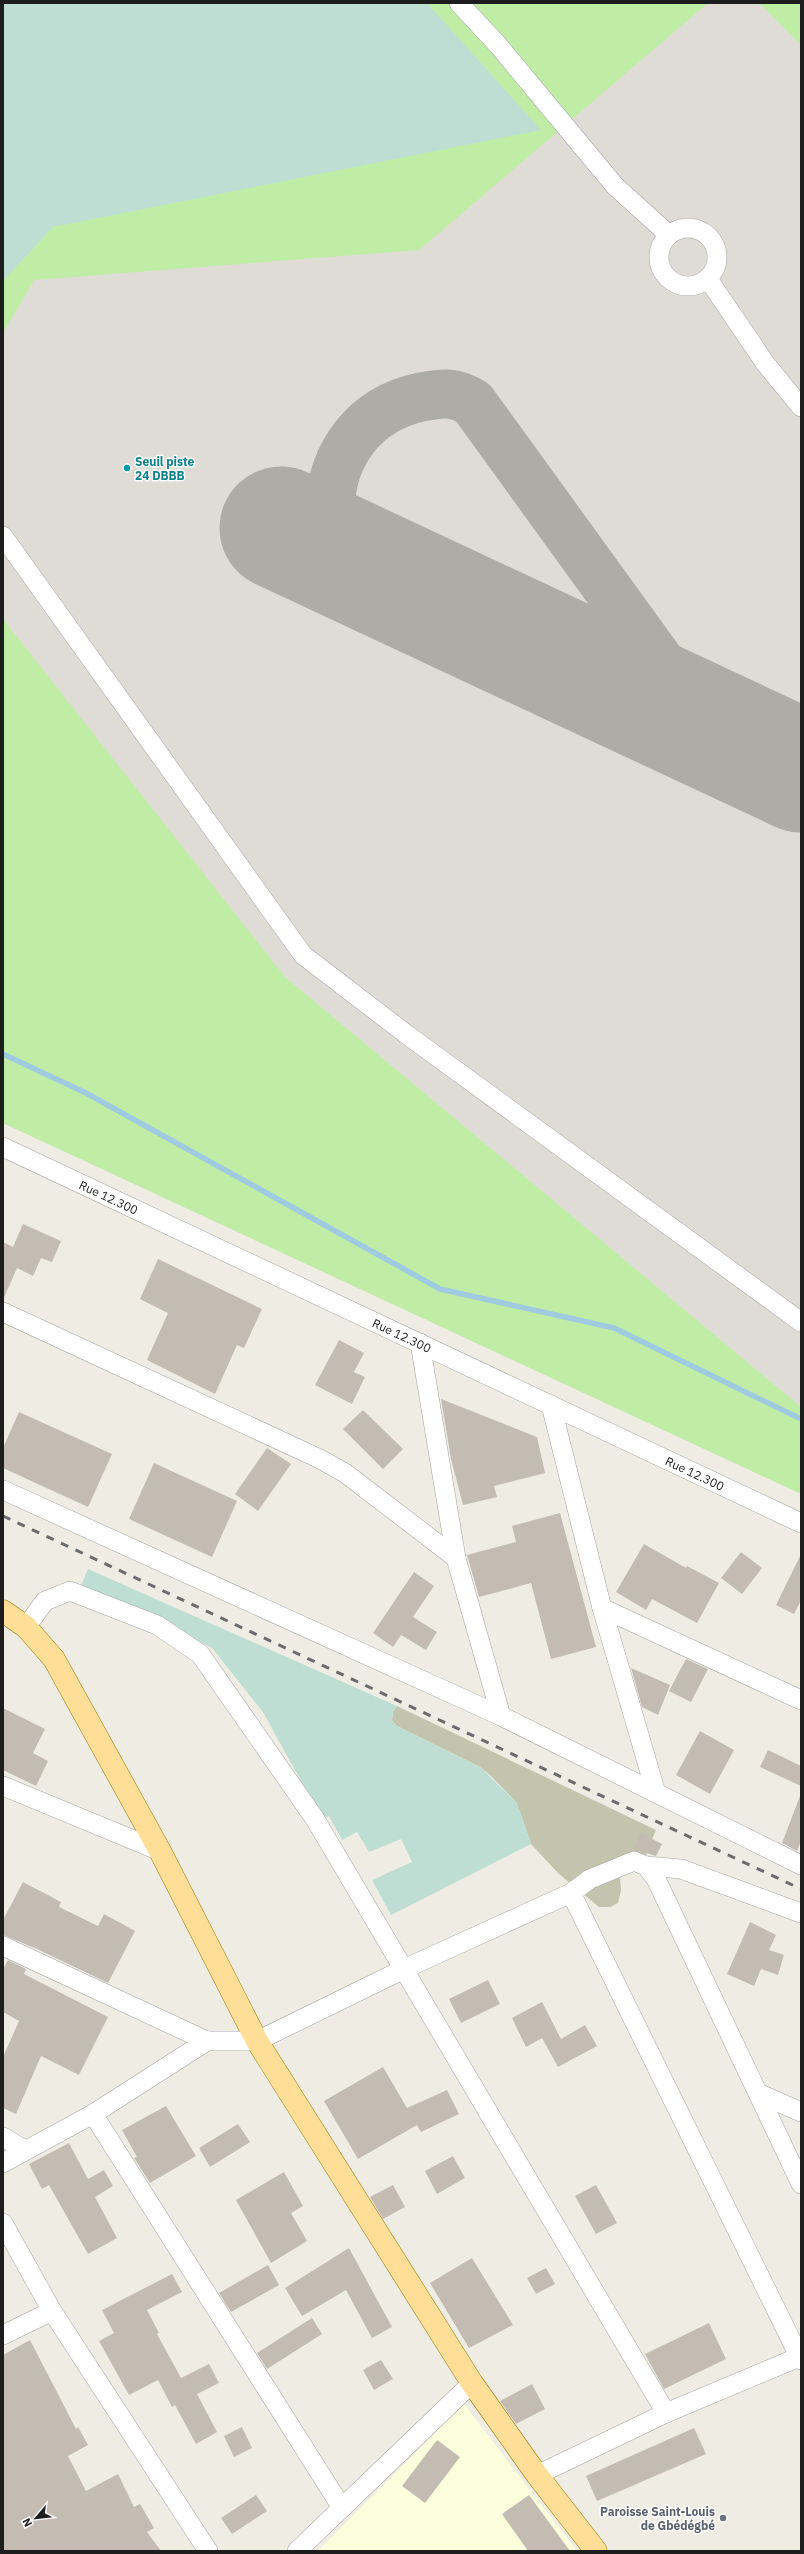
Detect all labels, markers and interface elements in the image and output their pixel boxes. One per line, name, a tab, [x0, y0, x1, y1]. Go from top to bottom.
place label: Seuil piste 24 DBBB	[135, 454, 195, 483]
marker: Seuil piste 24 DBBB	[122, 463, 132, 473]
street label: Rue 12.300	[77, 1177, 141, 1217]
street label: Rue 12.300	[370, 1315, 434, 1355]
street label: Rue 12.300	[663, 1453, 727, 1493]
north arrow	[16, 2498, 56, 2538]
place label: Paroisse Saint-Louis de Gbédégbé	[600, 2504, 715, 2533]
marker: Paroisse Saint-Louis de Gbédégbé	[718, 2513, 728, 2523]
text: N	[19, 2516, 35, 2529]

